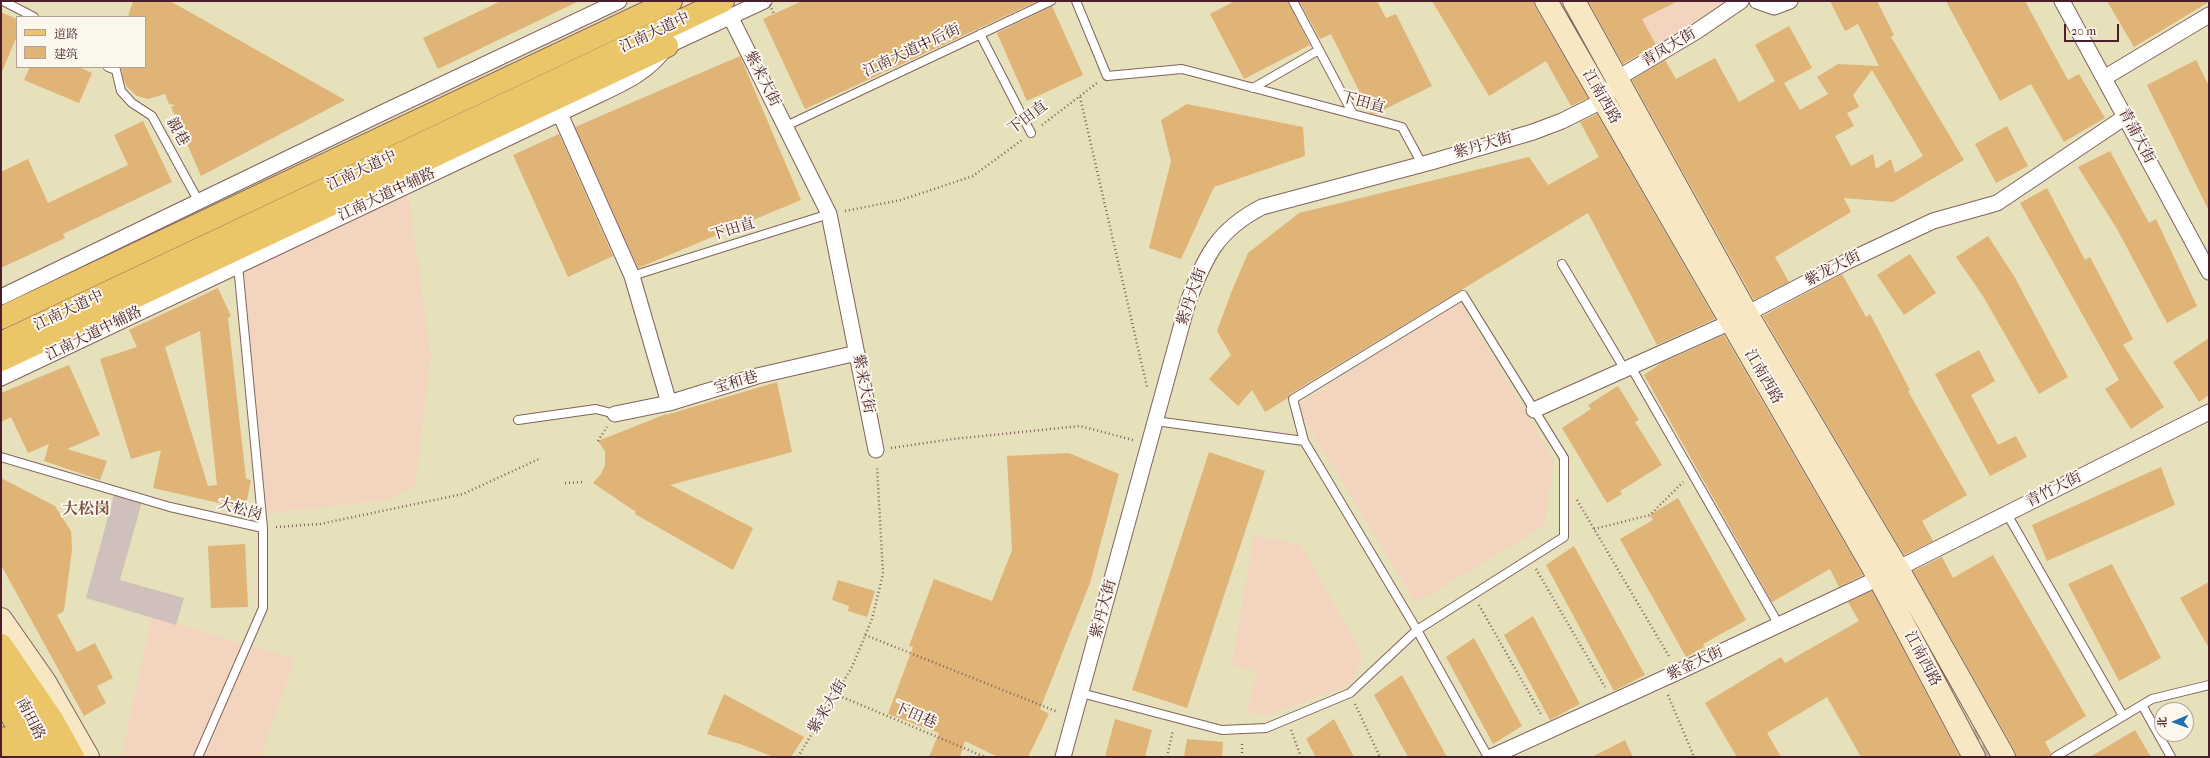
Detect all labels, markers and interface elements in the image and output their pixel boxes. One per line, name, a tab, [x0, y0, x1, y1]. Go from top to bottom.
street label: 江南大道中	[617, 9, 693, 57]
legend	[16, 16, 146, 68]
scale bar	[2066, 16, 2121, 42]
street label: 江南大道中后街	[861, 21, 963, 81]
text: 20 m	[2071, 24, 2096, 38]
street label: 青凤大街	[1639, 25, 1699, 71]
text: 道路	[54, 27, 78, 41]
text: 建筑	[54, 47, 78, 61]
street label: 紫来大街	[740, 48, 784, 110]
street label: 江南西路	[1578, 67, 1624, 127]
street label: 下田直	[1339, 88, 1387, 118]
street label: 下田直	[1005, 97, 1051, 139]
street label: 青蒲大街	[2114, 105, 2158, 167]
street label: 親巷	[162, 115, 192, 149]
street label: 紫丹大街	[1452, 129, 1514, 163]
street label: 江南大道中	[324, 147, 400, 195]
street label: 江南大道中辅路	[336, 165, 438, 225]
street label: 下田直	[709, 215, 757, 245]
street label: 紫龙大街	[1802, 247, 1864, 291]
street label: 紫丹大街	[1174, 266, 1210, 328]
street label: 江南大道中	[31, 287, 107, 335]
street label: 江南大道中辅路	[43, 303, 145, 365]
street label: 江南西路	[1740, 347, 1786, 407]
street label: 紫来大街	[848, 353, 878, 415]
street label: 宝和巷	[712, 368, 760, 398]
street label: 青竹大街	[2023, 468, 2085, 512]
street label: 大松岗	[216, 495, 264, 525]
district label: 大松岗	[62, 500, 110, 520]
street label: 紫丹大街	[1088, 578, 1120, 640]
street label: 江南西路	[1900, 628, 1944, 690]
street label: 紫金大街	[1664, 643, 1726, 685]
street label: 紫来大街	[805, 677, 851, 737]
street label: 南田路	[12, 695, 48, 743]
street label: 下田巷	[891, 699, 939, 733]
north arrow	[2154, 702, 2194, 742]
text: 北	[2156, 717, 2169, 728]

